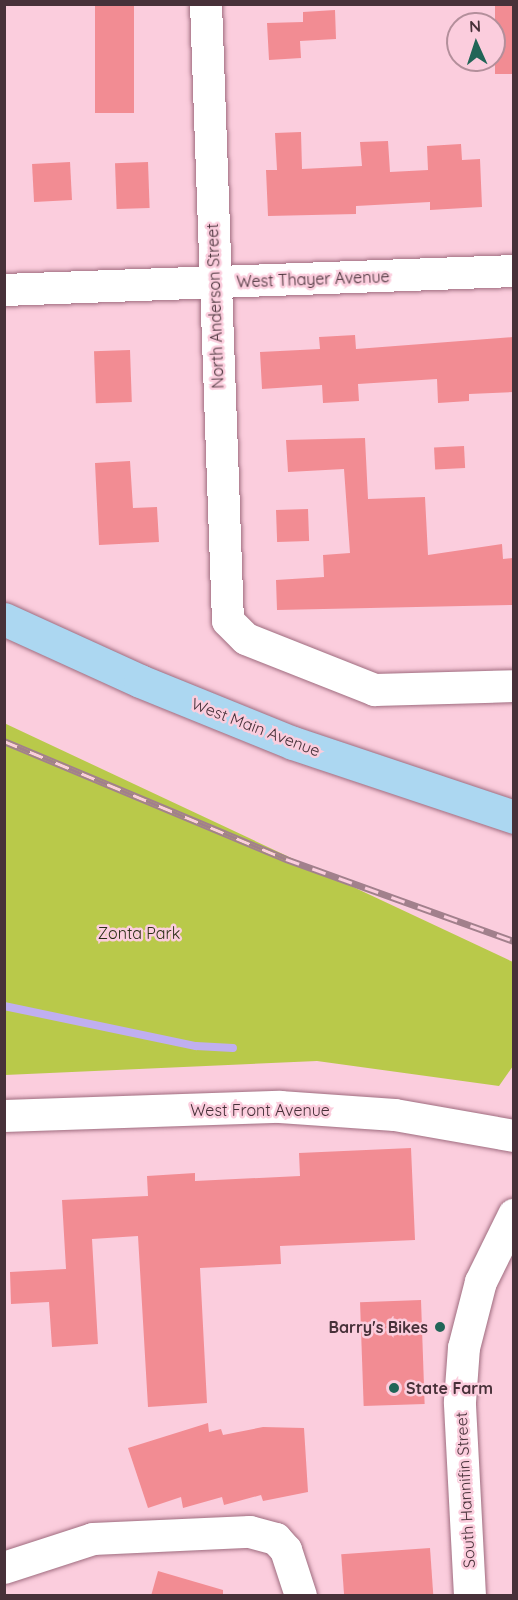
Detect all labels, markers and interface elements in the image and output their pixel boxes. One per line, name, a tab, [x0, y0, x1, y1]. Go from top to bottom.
north arrow	[446, 12, 506, 72]
text: N	[469, 16, 482, 36]
street label: North Anderson Street	[203, 223, 227, 389]
street label: West Thayer Avenue	[236, 267, 390, 291]
street label: West Main Avenue	[189, 694, 323, 760]
park label: Zonta Park	[98, 923, 180, 943]
street label: West Front Avenue	[190, 1100, 330, 1120]
place label: Barry's Bikes	[328, 1317, 428, 1337]
marker: Barry's Bikes	[433, 1320, 447, 1334]
place label: State Farm	[406, 1378, 493, 1398]
marker: State Farm	[387, 1381, 401, 1395]
street label: South Hannifin Street	[451, 1411, 479, 1569]

